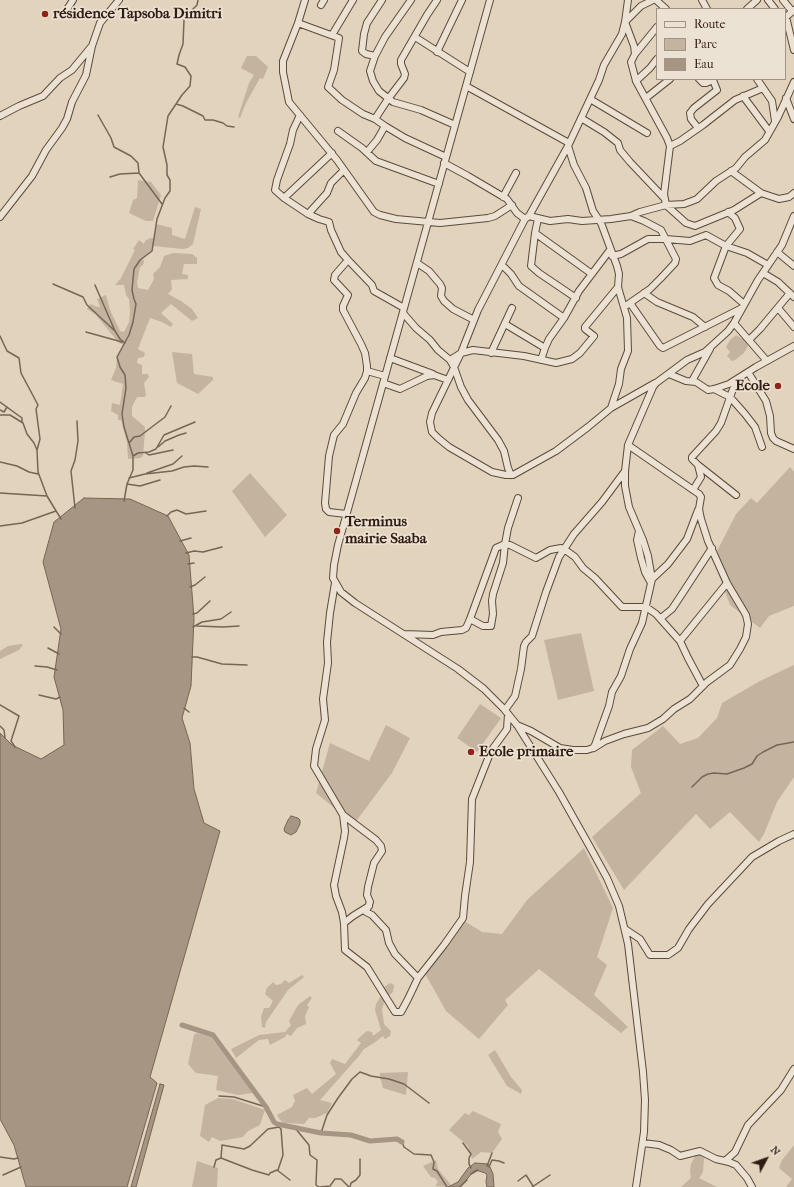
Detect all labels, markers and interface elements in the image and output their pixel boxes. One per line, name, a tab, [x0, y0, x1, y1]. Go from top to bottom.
place label: résidence Tapsoba Dimitri	[53, 5, 222, 23]
legend	[656, 8, 786, 80]
marker: résidence Tapsoba Dimitri	[40, 9, 50, 19]
text: Route	[694, 17, 726, 31]
text: Parc	[694, 37, 717, 51]
text: Eau	[694, 57, 714, 71]
place label: Ecole	[735, 377, 770, 395]
marker: Ecole	[773, 381, 783, 391]
place label: Terminus mairie Saaba	[345, 513, 427, 548]
marker: Terminus mairie Saaba	[332, 526, 342, 536]
place label: Ecole primaire	[479, 743, 573, 761]
marker: Ecole primaire	[466, 747, 476, 757]
north arrow	[746, 1139, 786, 1179]
text: N	[768, 1143, 783, 1158]

